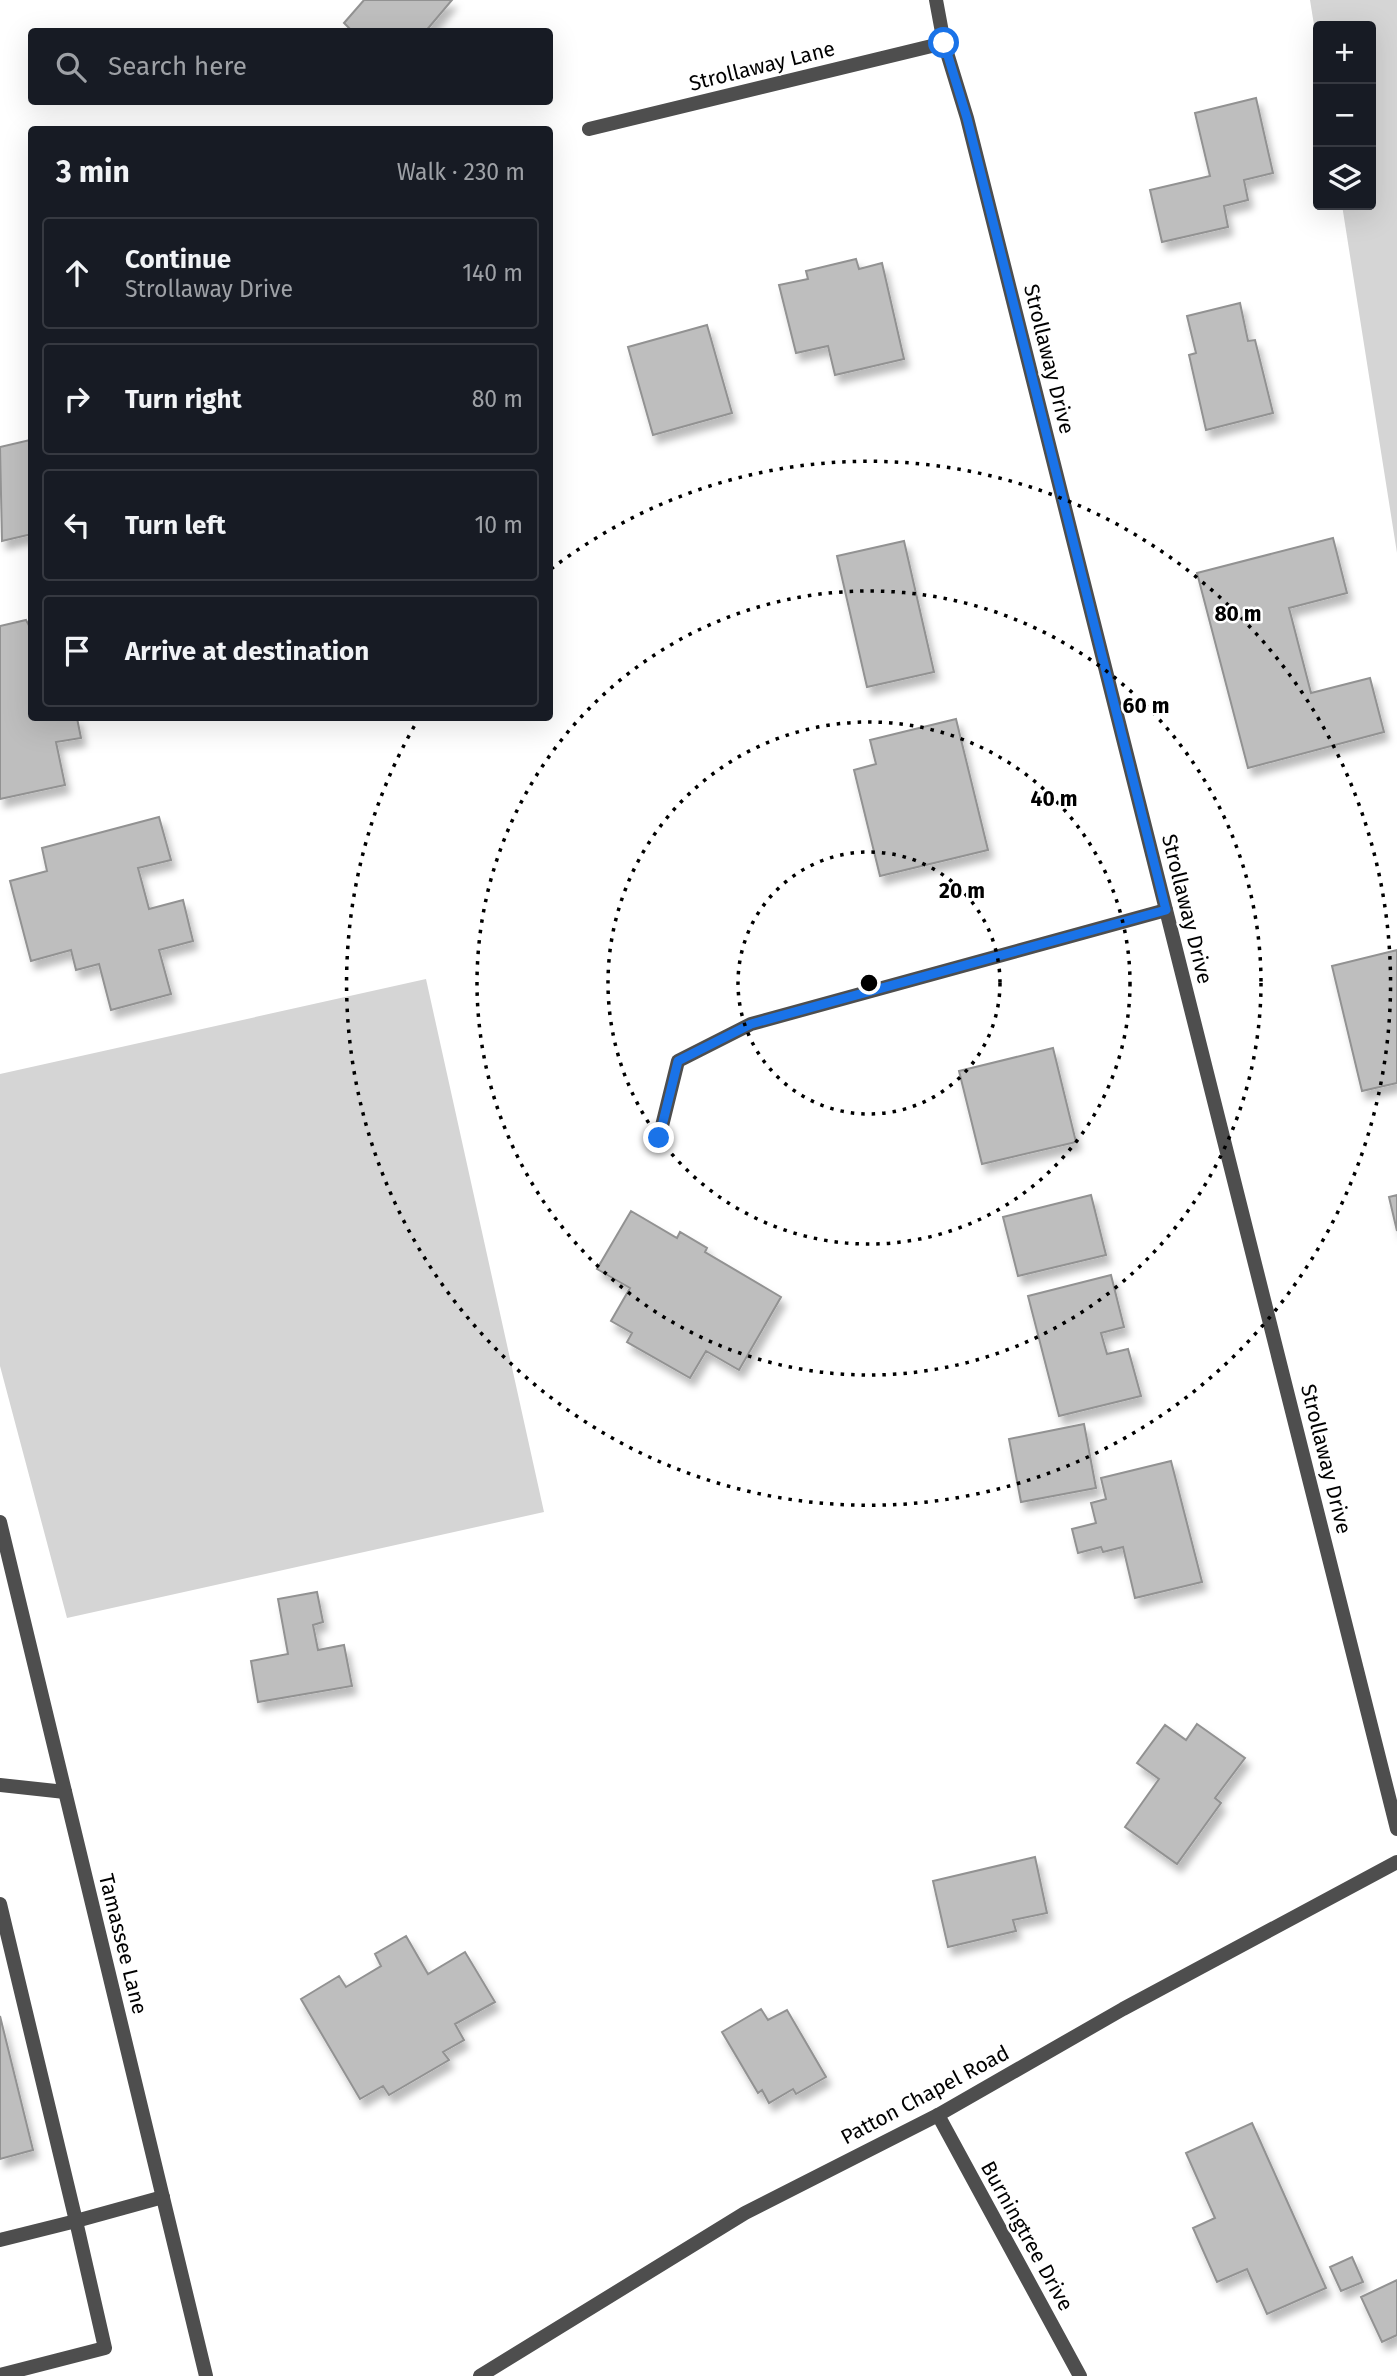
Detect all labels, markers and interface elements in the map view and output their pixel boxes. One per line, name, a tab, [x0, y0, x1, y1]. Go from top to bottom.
map controls	[1313, 21, 1376, 210]
button: +	[1313, 21, 1376, 84]
route start	[928, 27, 959, 58]
search box	[28, 28, 553, 105]
street label: Strollaway Lane	[686, 35, 838, 97]
icon: search	[52, 48, 90, 86]
text: Search here	[108, 51, 247, 82]
button: −	[1313, 84, 1376, 147]
button: layers	[1313, 147, 1376, 210]
text: 3 min	[56, 154, 130, 190]
text: Walk · 230 m	[397, 158, 525, 186]
text: Continue	[125, 244, 231, 275]
icon: ahead	[58, 254, 96, 292]
text: 140 m	[462, 259, 523, 287]
text: Strollaway Drive	[125, 275, 293, 303]
street label: Strollaway Drive	[1018, 281, 1080, 437]
icon: right	[58, 380, 96, 418]
text: Turn right	[125, 384, 242, 415]
text: 80 m	[472, 385, 523, 413]
icon: left	[58, 506, 96, 544]
text: Turn left	[125, 510, 226, 541]
text: 10 m	[474, 511, 523, 539]
text: 80 m	[1214, 601, 1262, 627]
icon: arrive	[58, 632, 96, 670]
text: Arrive at destination	[125, 636, 369, 667]
text: 60 m	[1123, 693, 1169, 719]
text: 40 m	[1031, 786, 1077, 812]
street label: Strollaway Drive	[1156, 831, 1218, 987]
text: 20 m	[939, 878, 985, 904]
centre of rings	[857, 971, 881, 995]
route end	[643, 1122, 674, 1153]
street label: Strollaway Drive	[1295, 1381, 1357, 1537]
street label: Tamassee Lane	[93, 1871, 153, 2017]
street label: Patton Chapel Road	[836, 2040, 1014, 2150]
street label: Burningtree Drive	[975, 2157, 1079, 2315]

